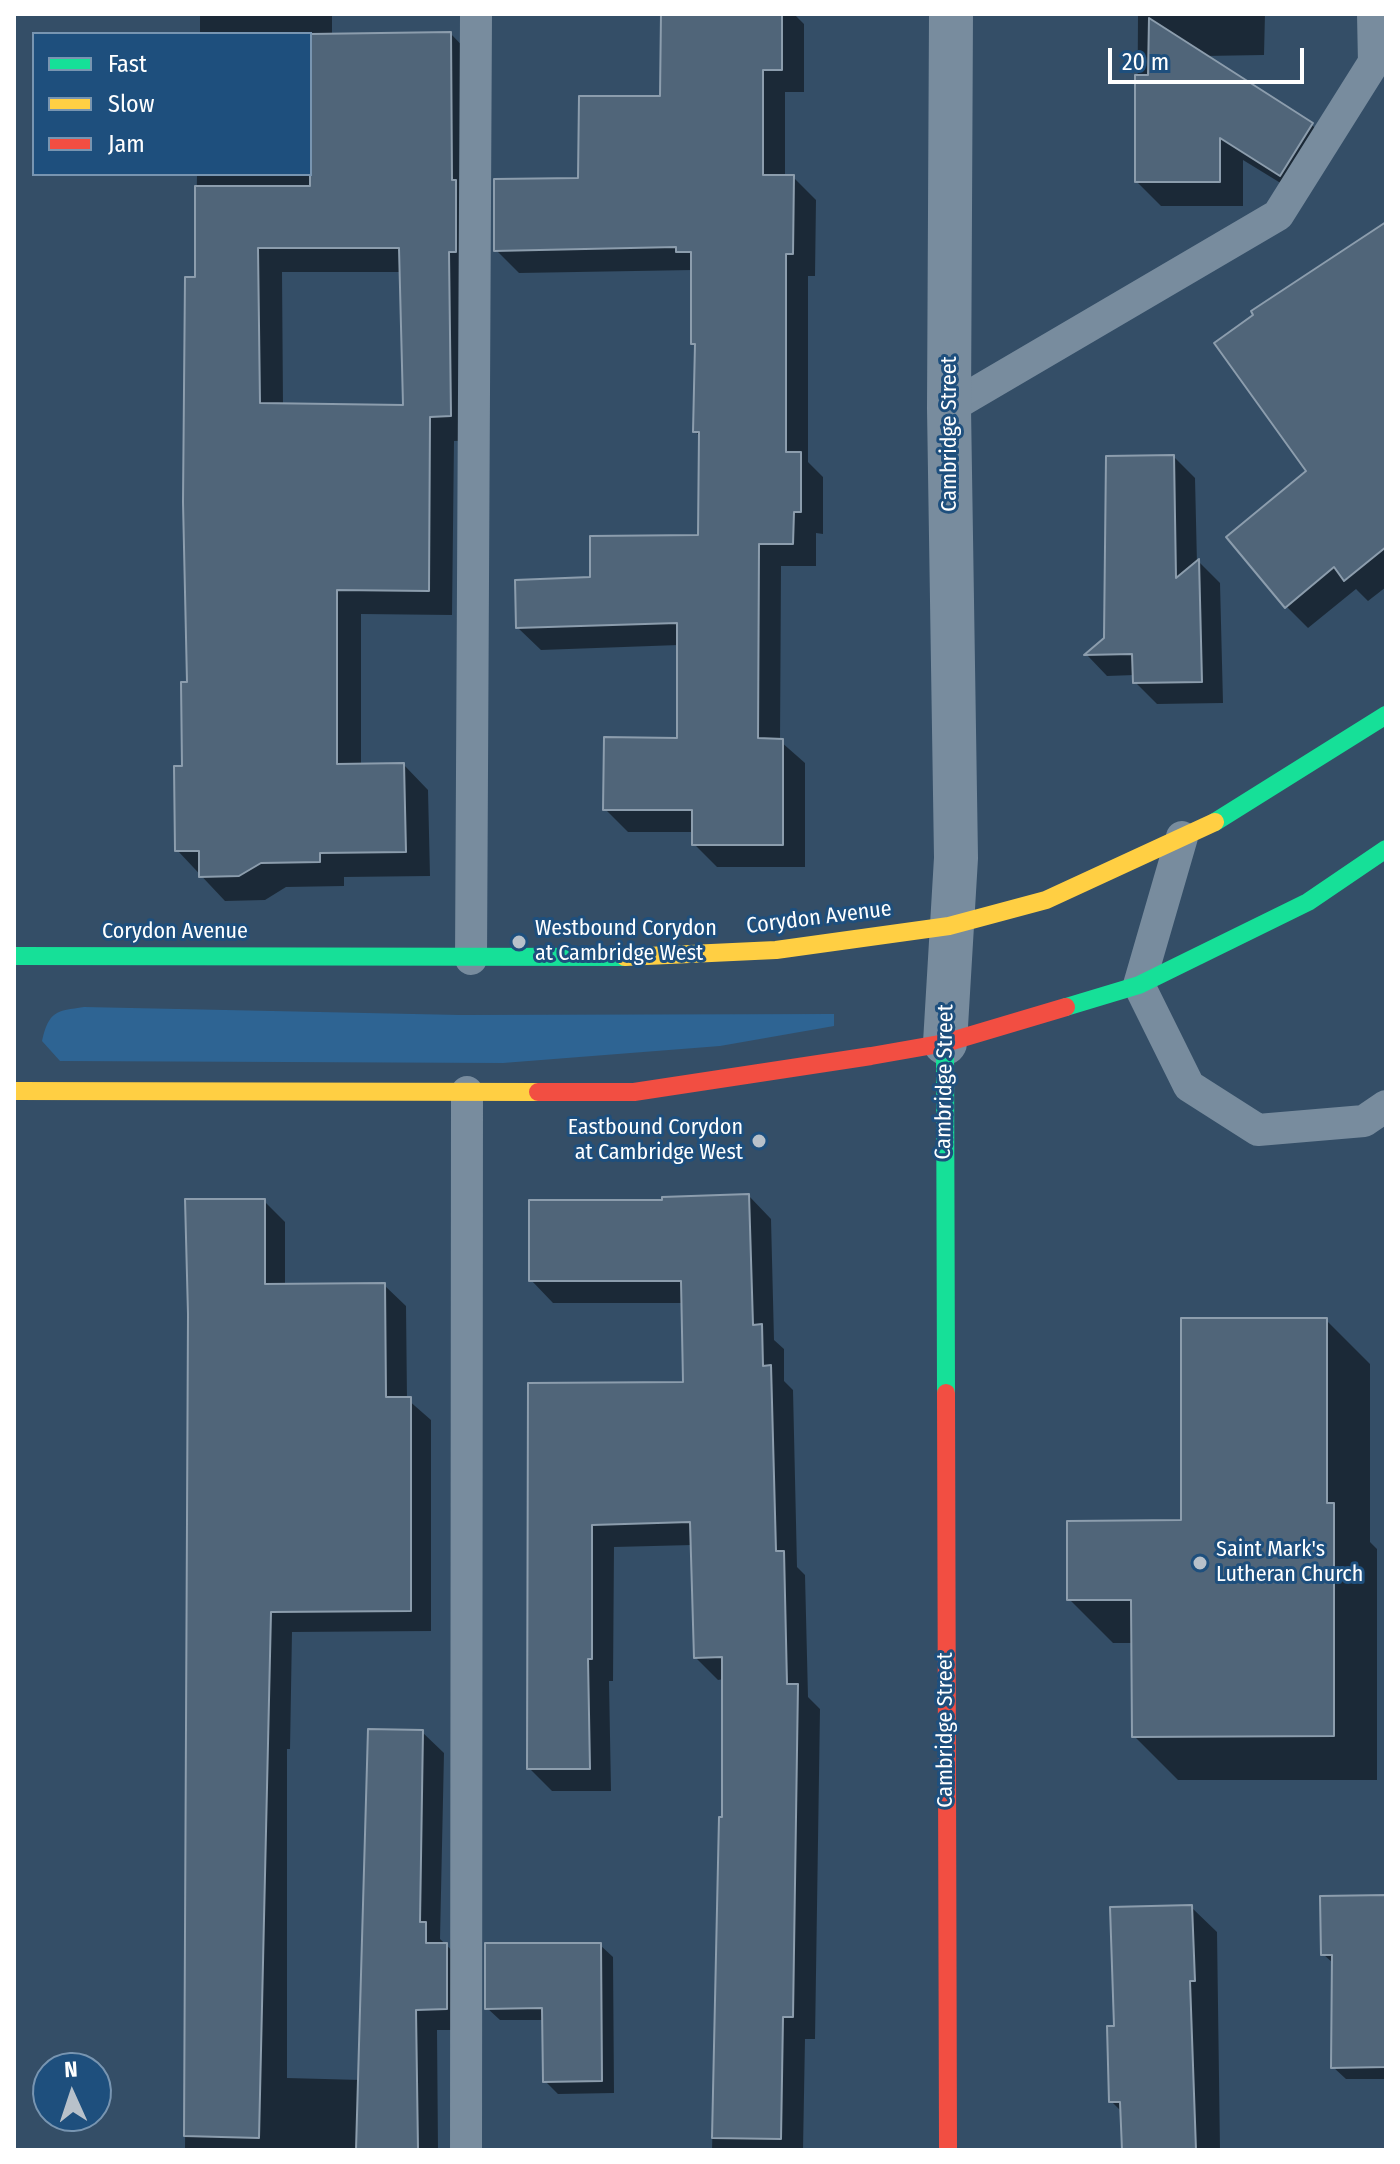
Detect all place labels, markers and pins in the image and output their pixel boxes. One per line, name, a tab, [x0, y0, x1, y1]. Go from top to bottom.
place label: Westbound Corydon at Cambridge West	[535, 916, 717, 968]
marker: Westbound Corydon at Cambridge West	[510, 933, 528, 951]
place label: Eastbound Corydon at Cambridge West	[568, 1115, 743, 1166]
marker: Eastbound Corydon at Cambridge West	[750, 1132, 768, 1150]
place label: Saint Mark's Lutheran Church	[1216, 1537, 1363, 1588]
marker: Saint Mark's Lutheran Church	[1191, 1554, 1209, 1572]

